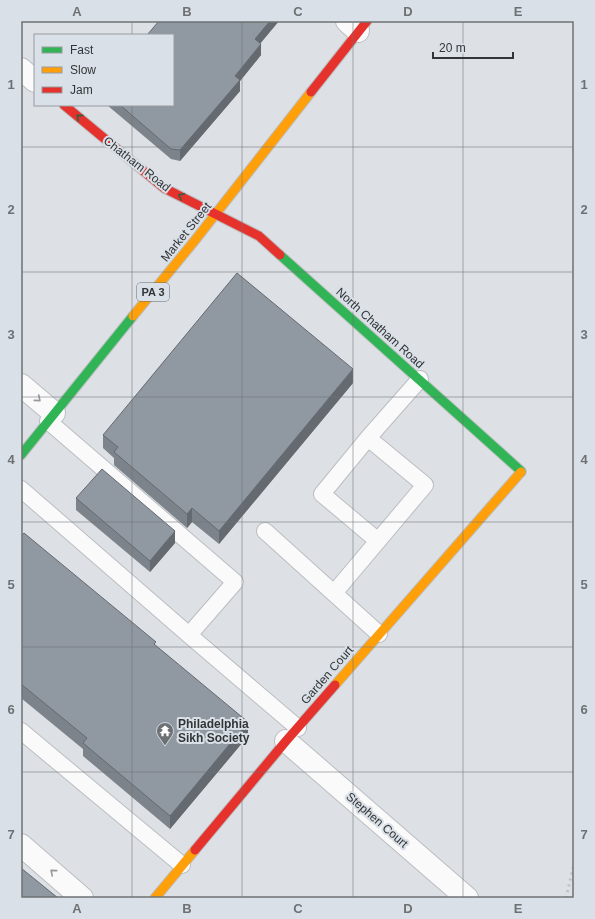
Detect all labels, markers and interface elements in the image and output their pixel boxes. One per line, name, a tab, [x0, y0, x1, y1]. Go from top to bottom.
text: A	[72, 4, 82, 19]
text: B	[182, 4, 192, 19]
text: C	[293, 4, 303, 19]
text: D	[403, 4, 413, 19]
text: E	[514, 4, 523, 19]
legend	[34, 34, 174, 106]
scale bar	[433, 34, 513, 60]
text: 20 m	[439, 41, 466, 55]
text: Fast	[70, 43, 94, 57]
text: Slow	[70, 63, 96, 77]
text: 1	[7, 77, 15, 92]
text: 1	[580, 77, 588, 92]
text: Jam	[70, 83, 93, 97]
one-way arrow	[76, 114, 83, 121]
street label: Chatham Road	[101, 134, 173, 194]
one-way arrow	[178, 193, 185, 201]
street label: Market Street	[158, 199, 215, 264]
text: 2	[7, 202, 15, 217]
text: 2	[580, 202, 588, 217]
road number: PA 3	[137, 283, 169, 301]
street label: North Chatham Road	[333, 285, 427, 371]
text: 3	[7, 327, 15, 342]
text: 3	[580, 327, 588, 342]
one-way arrow	[33, 395, 40, 402]
text: 4	[7, 452, 15, 467]
text: 4	[580, 452, 588, 467]
text: 5	[7, 577, 15, 592]
text: 5	[580, 577, 588, 592]
street label: Garden Court	[298, 642, 357, 707]
text: 6	[7, 702, 15, 717]
text: 6	[580, 702, 588, 717]
place label: Philadelphia Sikh Society	[178, 717, 250, 745]
temple icon: Philadelphia Sikh Society	[155, 721, 175, 746]
street label: Stephen Court	[343, 789, 411, 851]
text: 7	[7, 827, 15, 842]
text: 7	[580, 827, 588, 842]
one-way arrow	[50, 870, 58, 877]
text: A	[72, 901, 82, 916]
text: B	[182, 901, 192, 916]
text: C	[293, 901, 303, 916]
text: D	[403, 901, 413, 916]
text: E	[514, 901, 523, 916]

